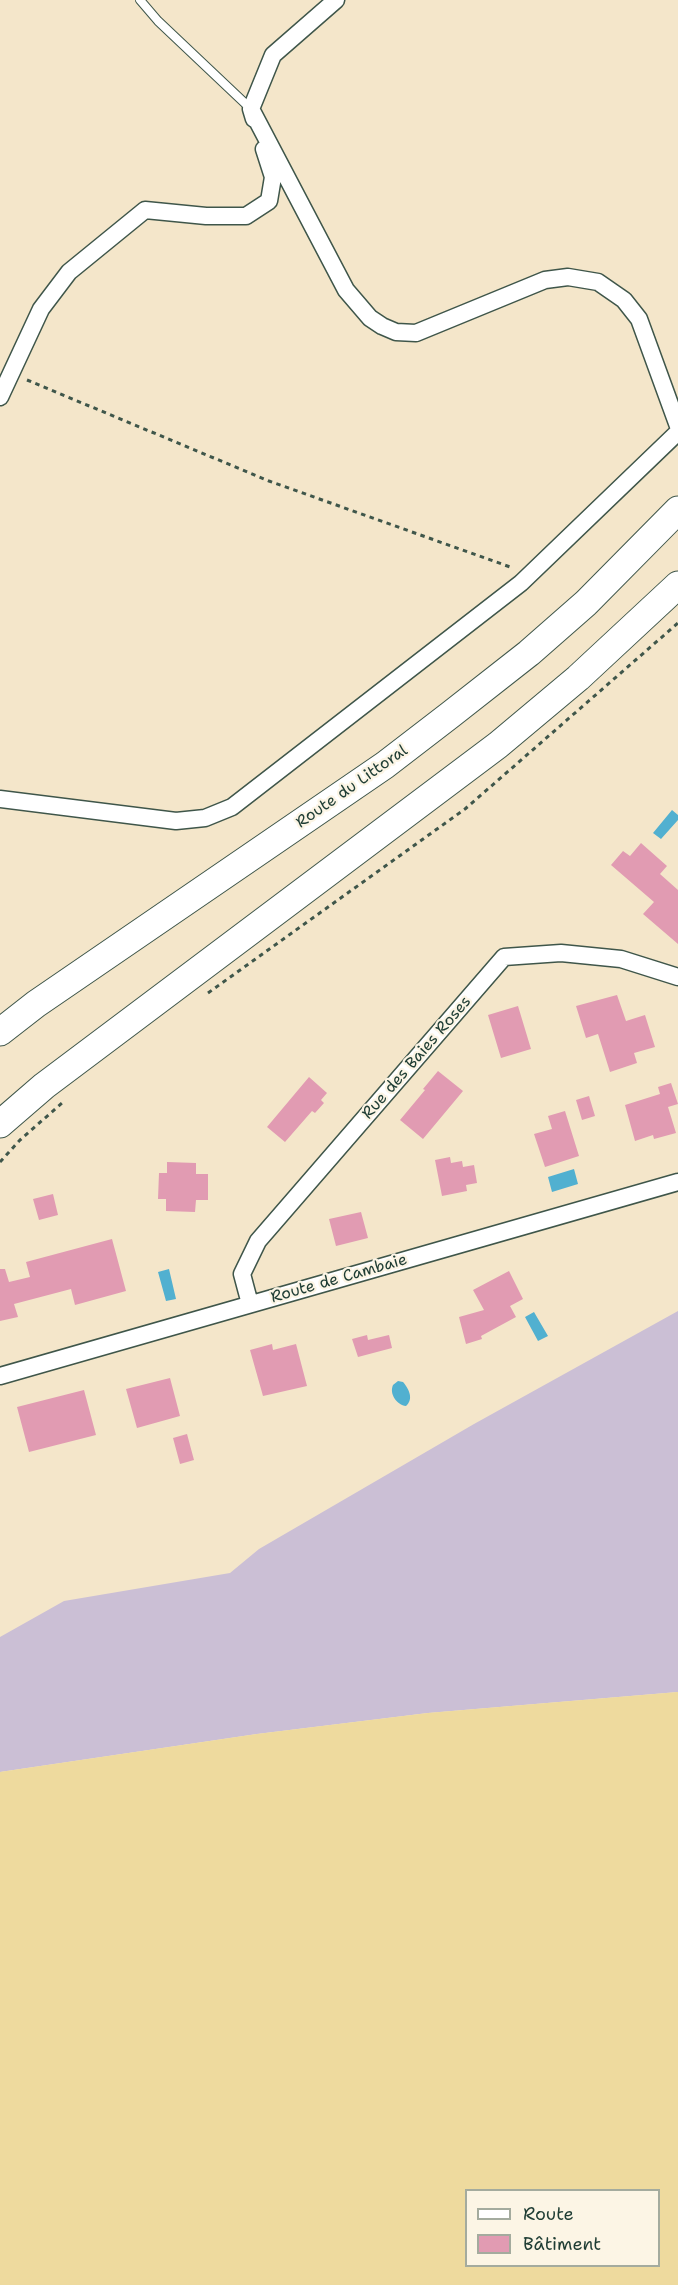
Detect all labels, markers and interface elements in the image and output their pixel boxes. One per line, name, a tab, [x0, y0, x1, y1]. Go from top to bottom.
street label: Route du Littoral	[293, 741, 411, 833]
street label: Rue des Baies Roses	[358, 993, 476, 1123]
street label: Route de Cambaie	[269, 1250, 409, 1308]
legend	[465, 2189, 660, 2267]
text: Route	[523, 2202, 574, 2226]
text: Bâtiment	[523, 2232, 601, 2256]

